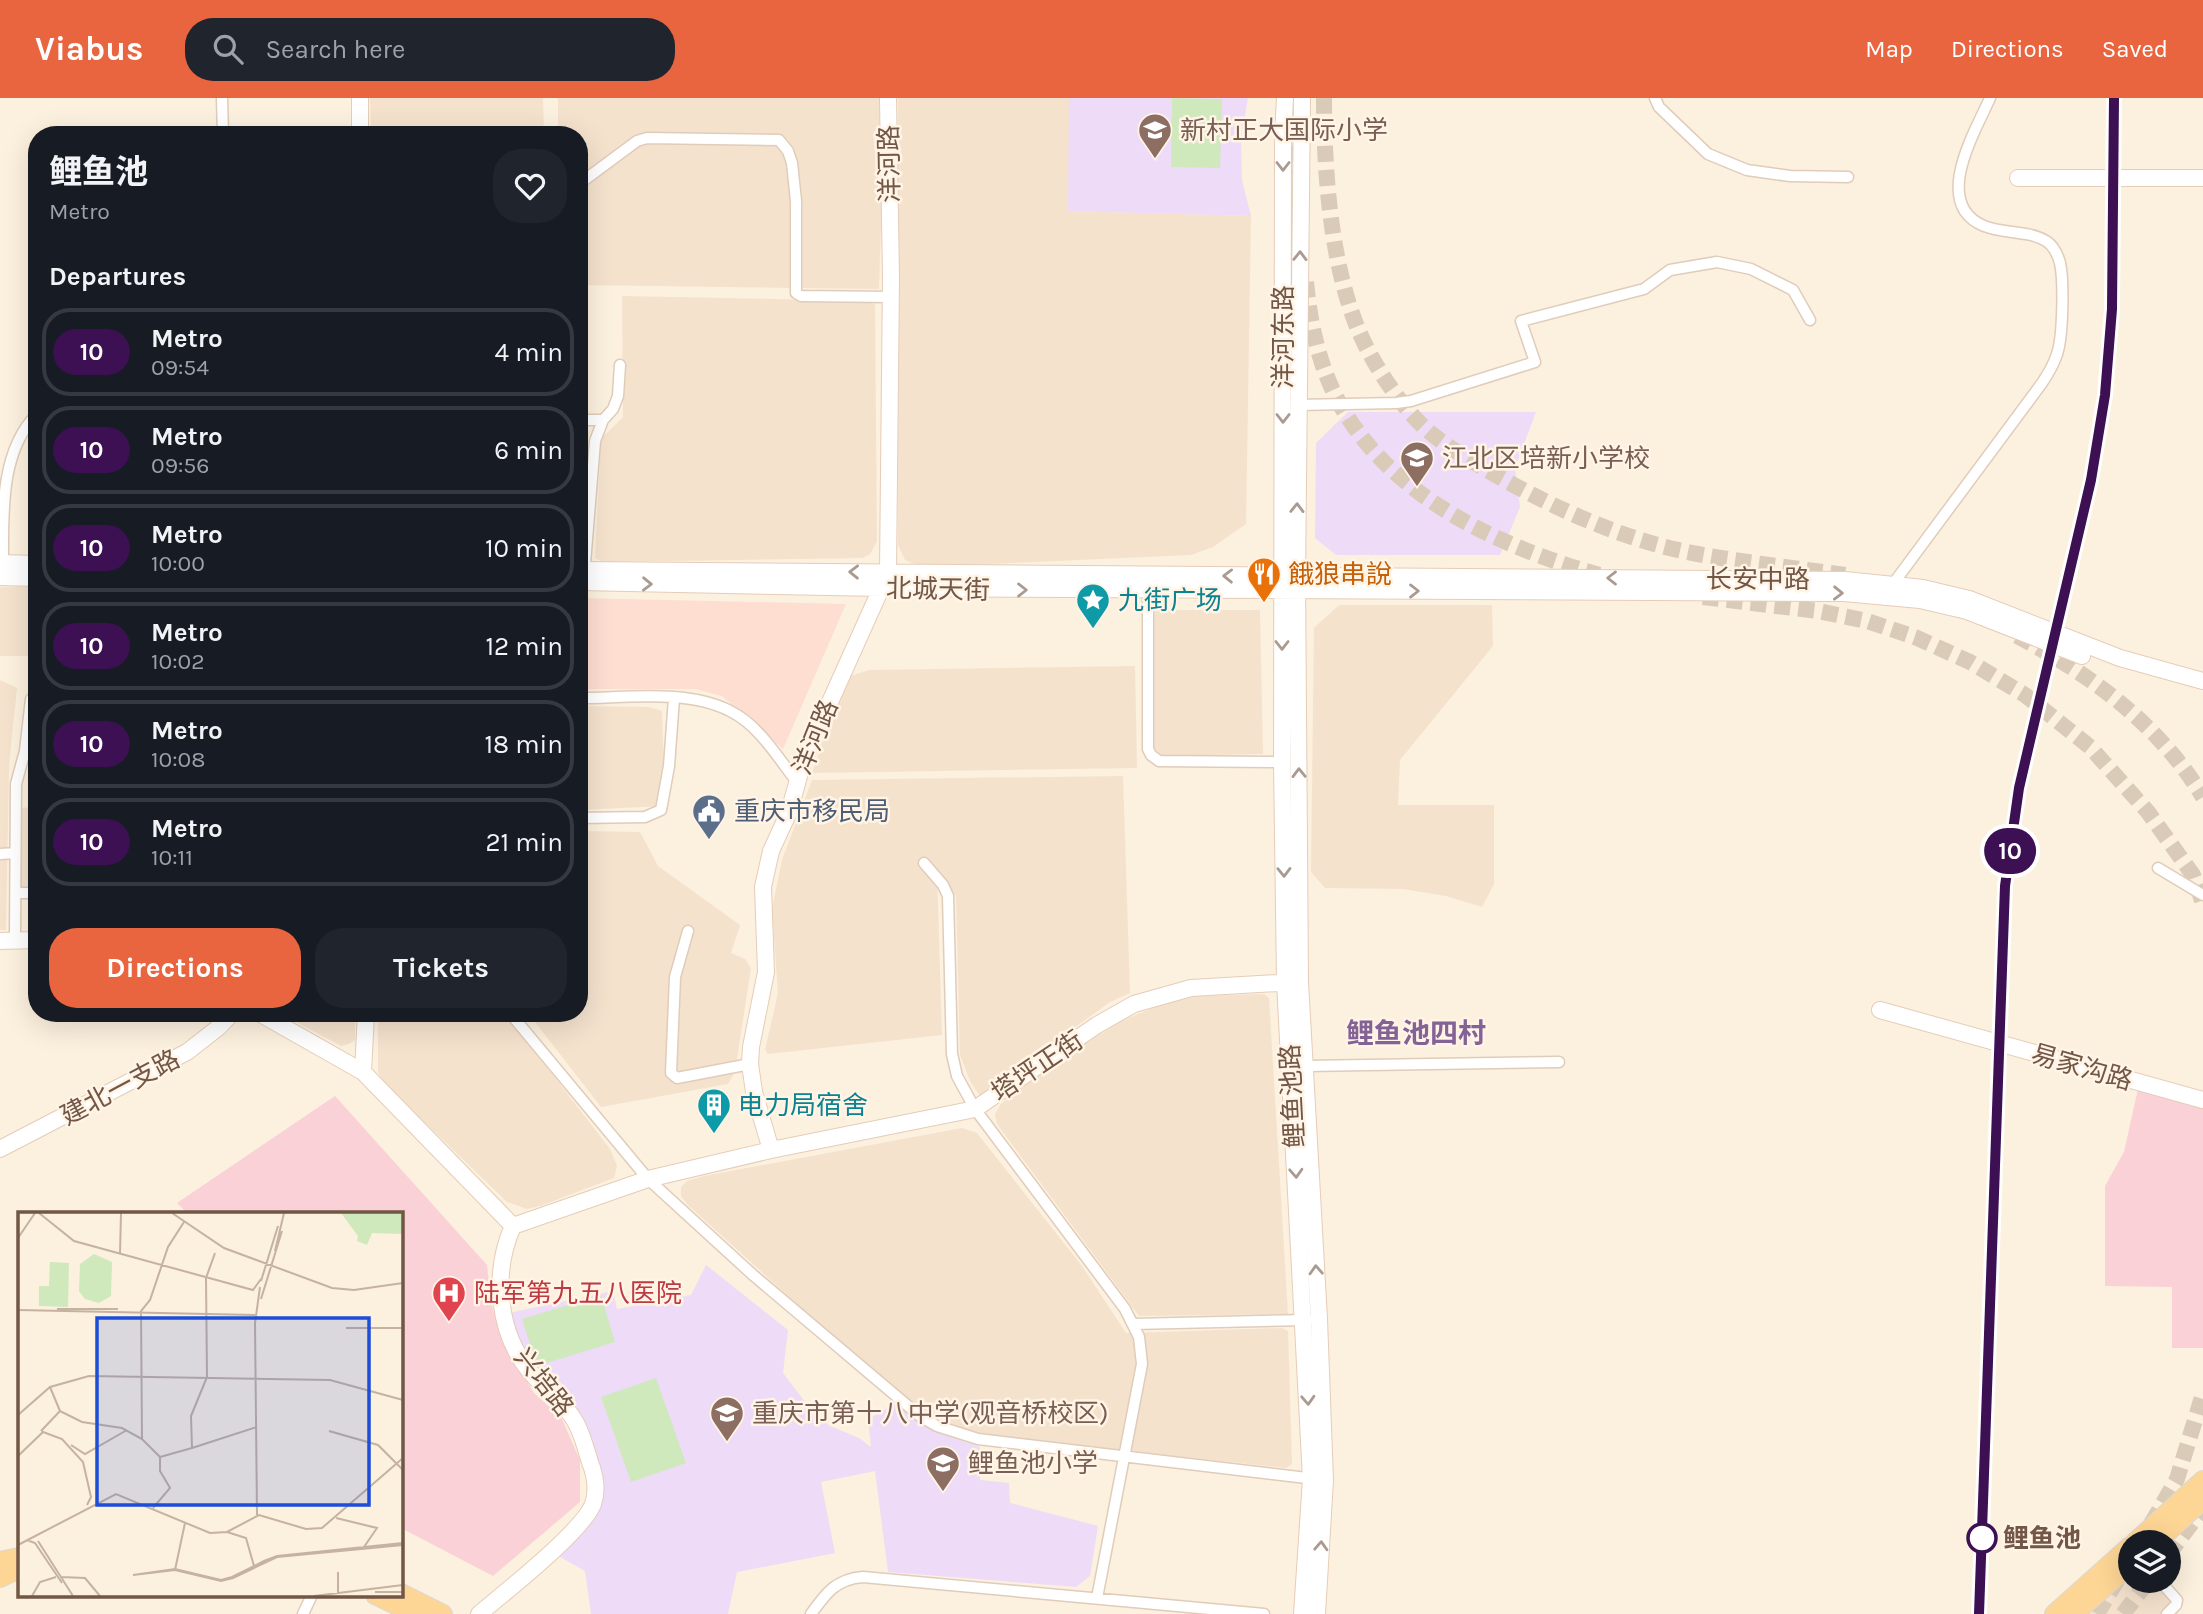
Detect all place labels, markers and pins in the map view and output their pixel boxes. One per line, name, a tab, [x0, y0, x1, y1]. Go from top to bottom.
school or university icon: 新村正大国际小学	[1136, 111, 1174, 160]
place label: 新村正大国际小学	[1180, 115, 1388, 146]
school or university icon: 江北区培新小学校	[1398, 439, 1436, 488]
place label: 江北区培新小学校	[1442, 443, 1650, 474]
restaurant icon: 餓狼串說	[1245, 555, 1283, 604]
place label: 餓狼串說	[1288, 559, 1392, 590]
place icon: 九街广场	[1074, 581, 1112, 630]
place label: 九街广场	[1118, 585, 1222, 616]
public building icon: 重庆市移民局	[690, 792, 728, 841]
place label: 重庆市移民局	[734, 796, 890, 827]
building icon: 电力局宿舍	[695, 1086, 733, 1135]
place label: 电力局宿舍	[738, 1090, 868, 1121]
hospital icon: 陆军第九五八医院	[430, 1274, 468, 1323]
place label: 陆军第九五八医院	[474, 1278, 682, 1309]
school or university icon: 重庆市第十八中学(观音桥校区)	[708, 1394, 746, 1443]
place label: 重庆市第十八中学(观音桥校区)	[752, 1398, 1109, 1429]
school or university icon: 鲤鱼池小学	[924, 1444, 962, 1493]
place label: 鲤鱼池小学	[968, 1448, 1098, 1479]
marker: 鲤鱼池	[1967, 1523, 1997, 1553]
place label: 鲤鱼池	[2003, 1523, 2081, 1554]

